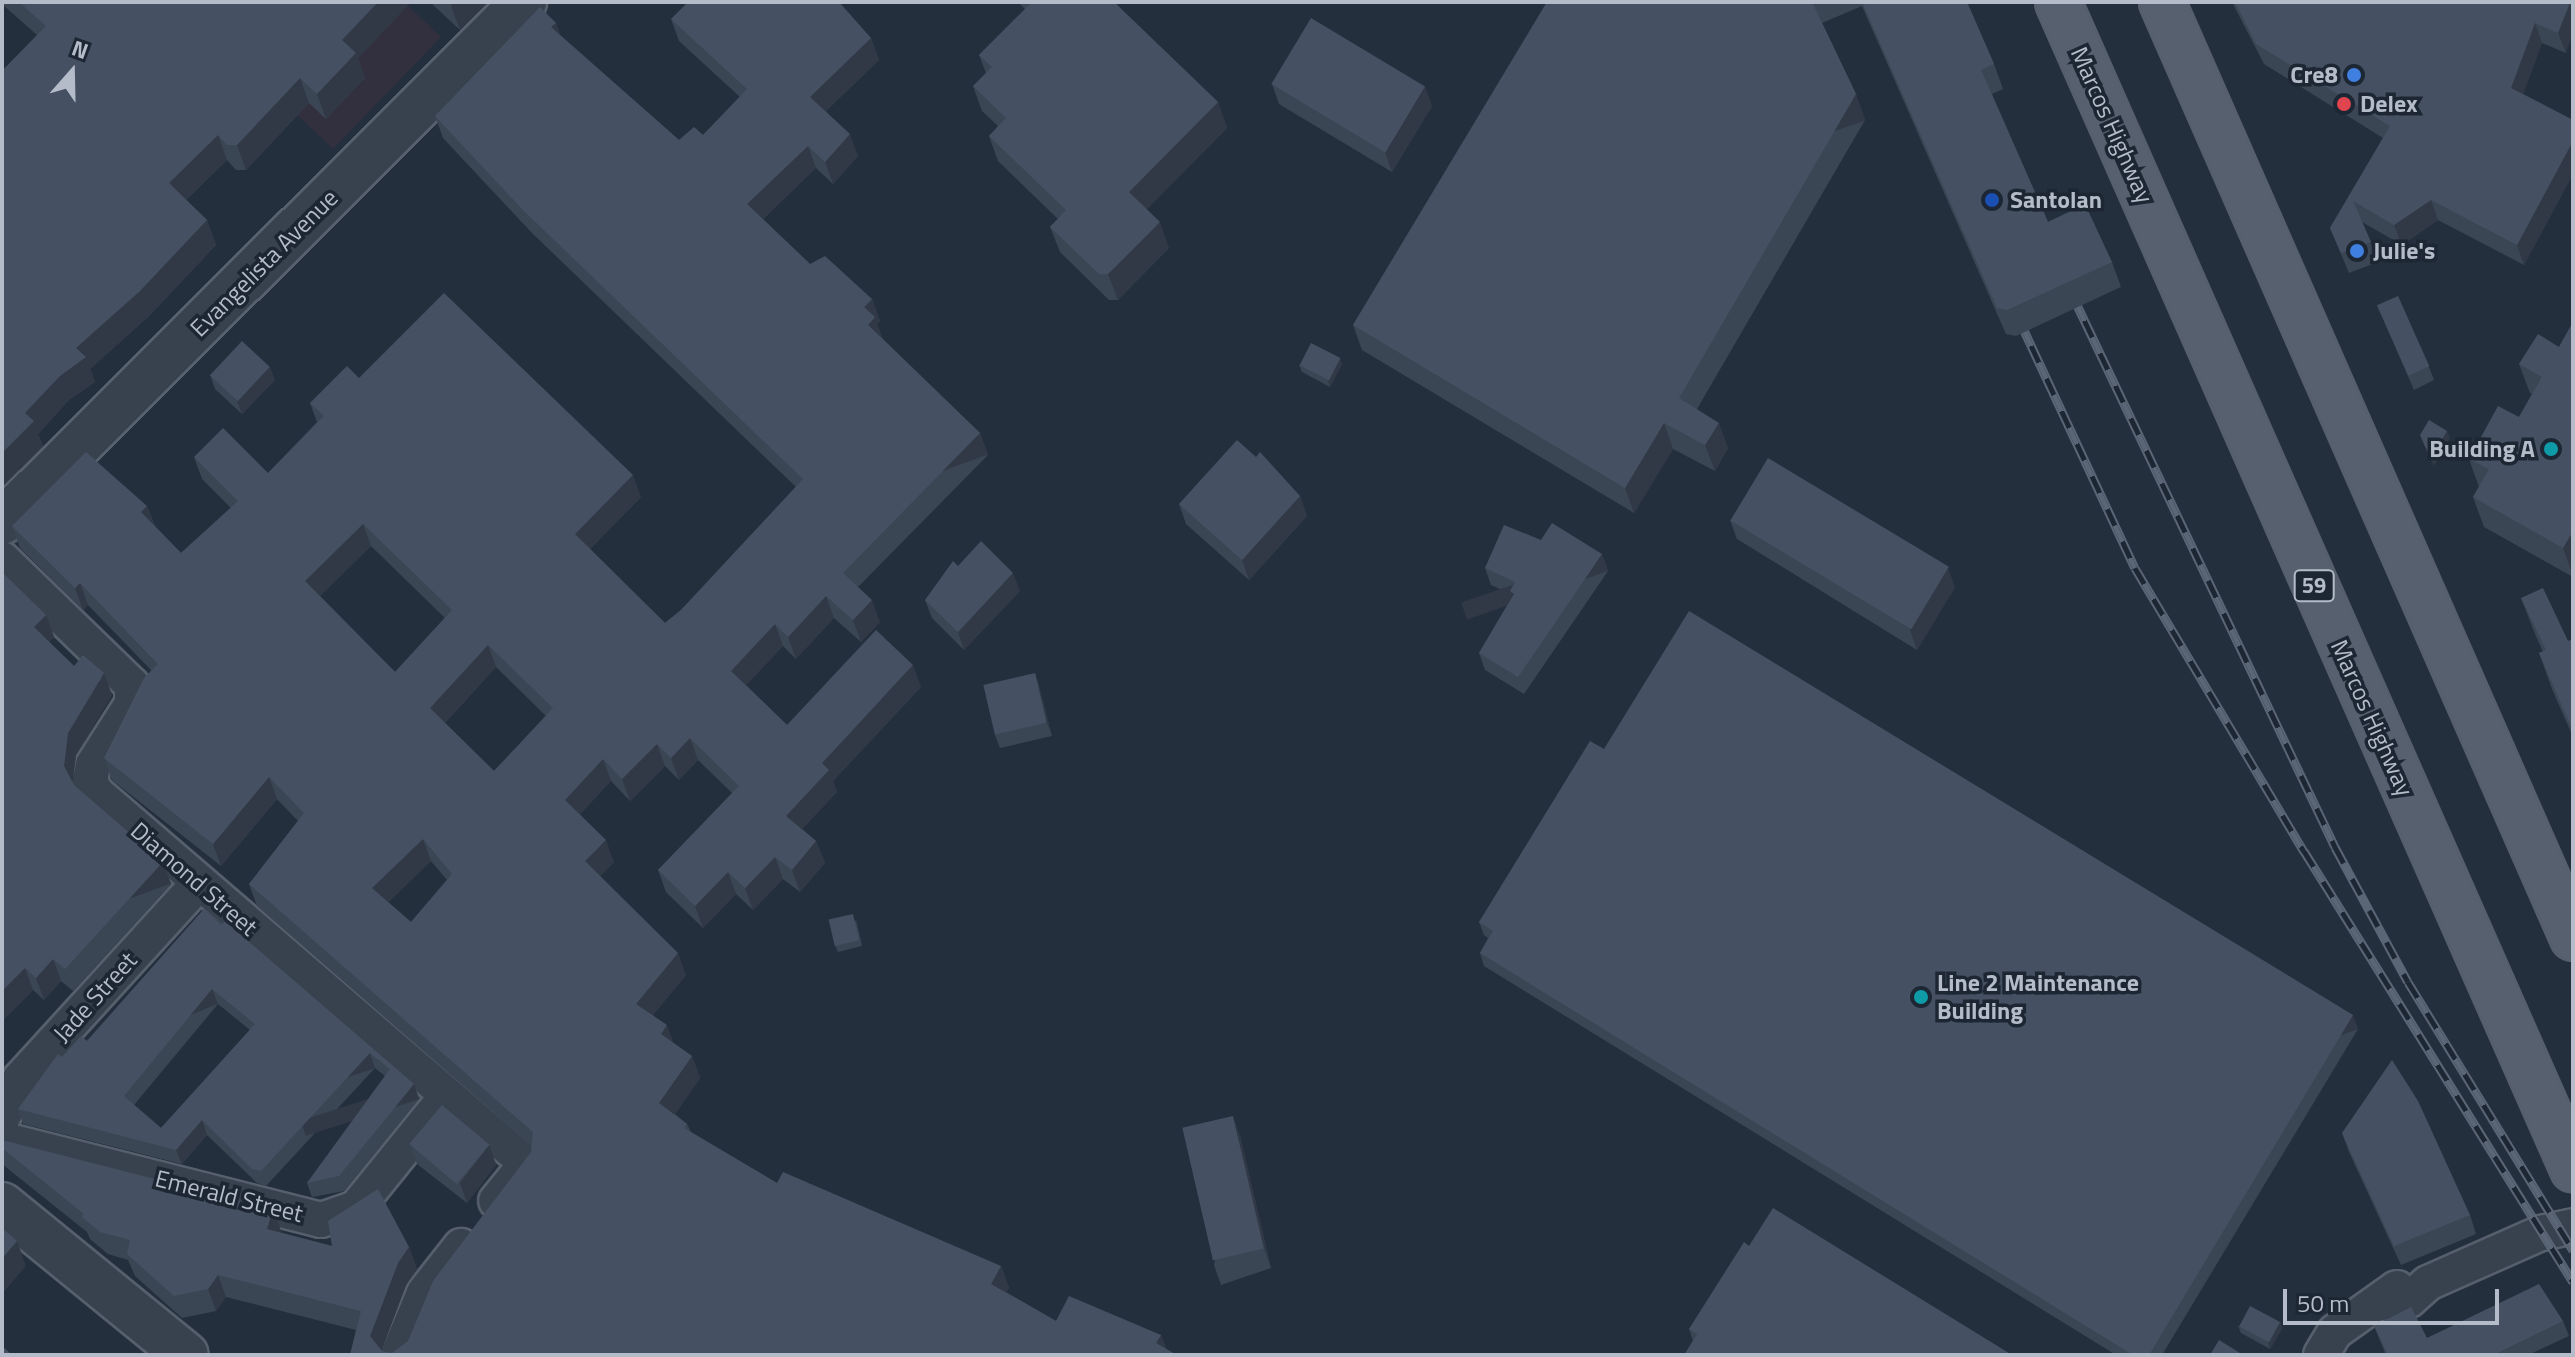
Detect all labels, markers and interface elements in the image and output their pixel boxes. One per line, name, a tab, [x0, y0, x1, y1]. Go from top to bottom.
text: N	[67, 31, 93, 68]
north arrow	[32, 32, 112, 112]
street label: Marcos Highway	[2065, 42, 2159, 208]
place label: Cre8	[2290, 61, 2338, 89]
marker: Cre8	[2345, 66, 2363, 84]
place label: Delex	[2360, 90, 2418, 118]
marker: Delex	[2335, 95, 2353, 113]
street label: Evangelista Avenue	[184, 183, 344, 343]
place label: Santolan	[2010, 186, 2102, 214]
marker: Santolan	[1981, 189, 2003, 211]
place label: Julie's	[2373, 237, 2435, 265]
marker: Julie's	[2348, 242, 2366, 260]
place label: Building A	[2429, 435, 2535, 463]
marker: Building A	[2542, 440, 2560, 458]
road number: 59	[2292, 568, 2336, 604]
street label: Marcos Highway	[2325, 635, 2419, 801]
street label: Diamond Street	[125, 816, 263, 942]
street label: Jade Street	[47, 946, 143, 1048]
place label: Line 2 Maintenance Building	[1937, 969, 2139, 1025]
marker: Line 2 Maintenance Building	[1912, 988, 1930, 1006]
street label: Emerald Street	[152, 1164, 306, 1228]
scale bar	[2287, 1273, 2503, 1323]
text: 50 m	[2297, 1285, 2349, 1321]

